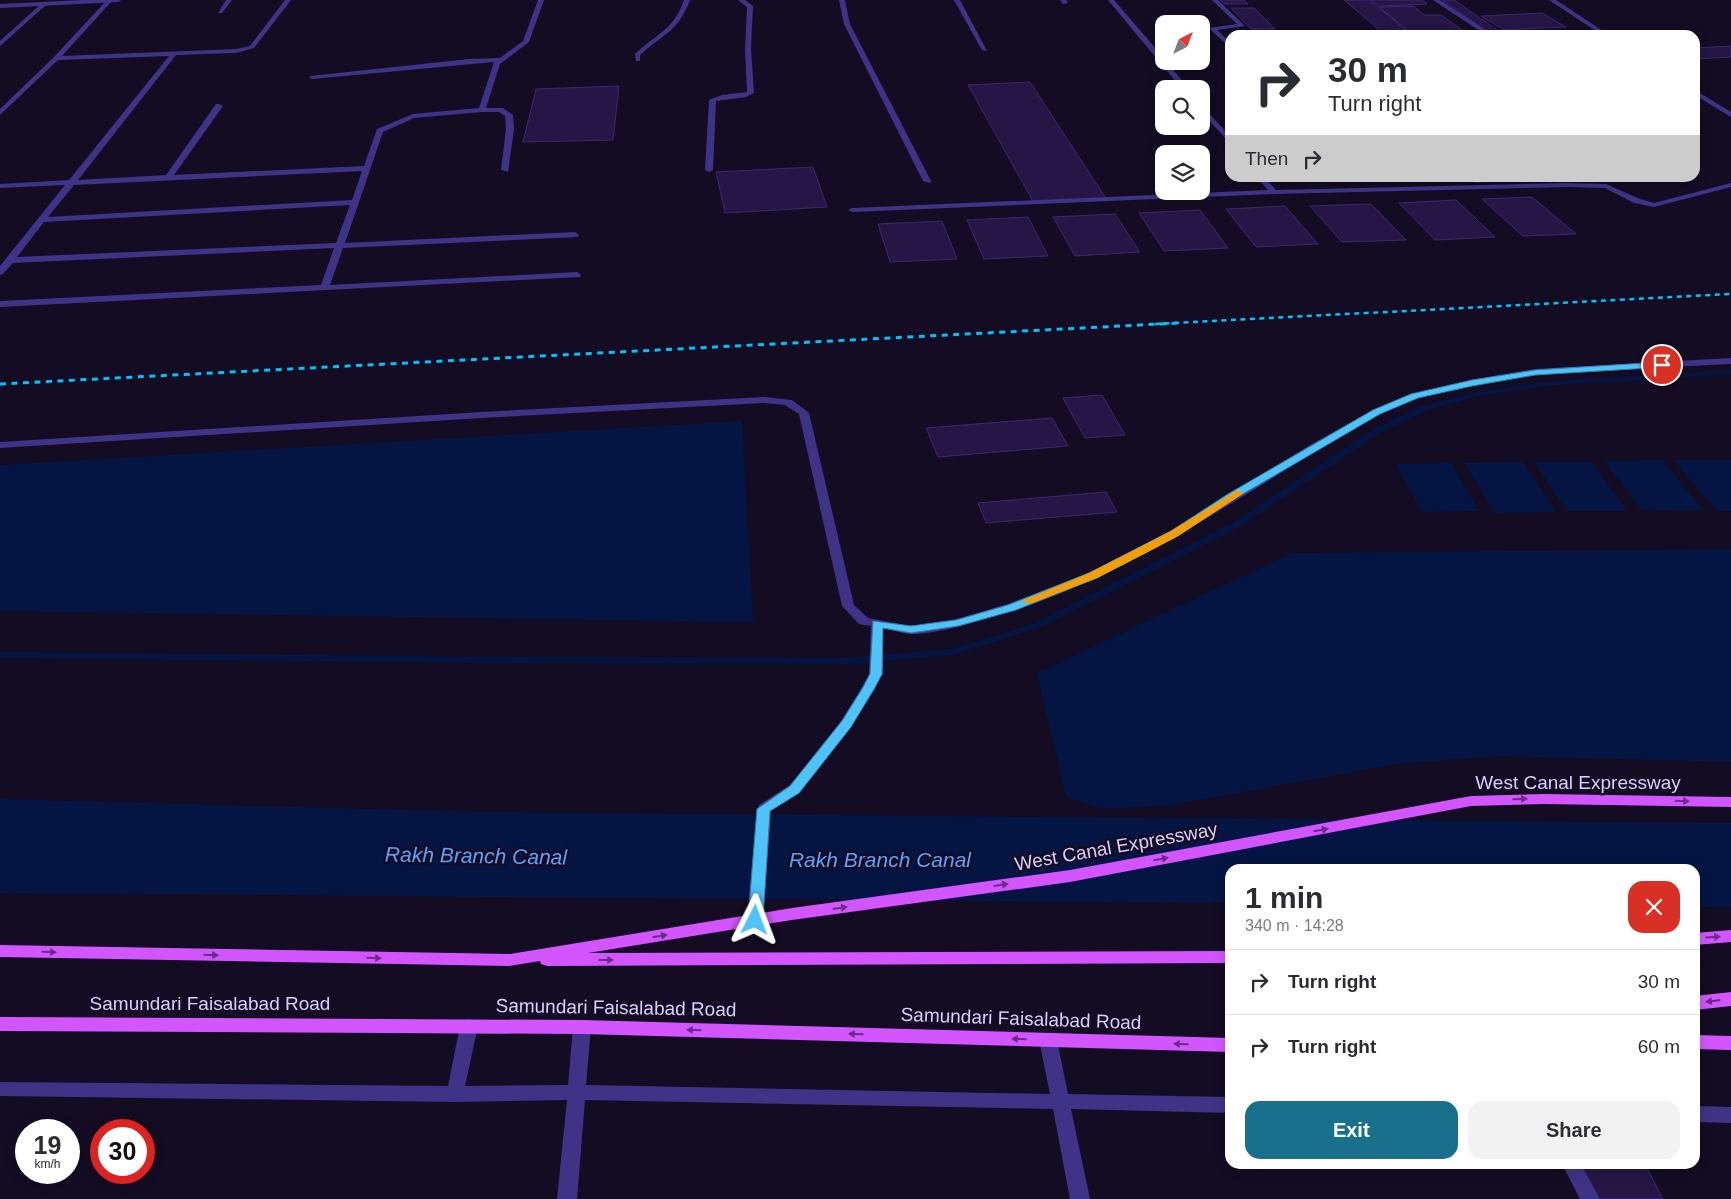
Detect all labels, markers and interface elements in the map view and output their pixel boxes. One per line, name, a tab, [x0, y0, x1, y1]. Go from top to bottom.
north arrow	[1155, 15, 1210, 70]
map controls	[1155, 15, 1210, 200]
icon: right	[1245, 50, 1310, 115]
text: 30 m	[1328, 50, 1408, 89]
button: search	[1155, 80, 1210, 135]
text: Turn right	[1328, 91, 1421, 116]
button: layers	[1155, 145, 1210, 200]
icon: right	[1298, 145, 1326, 173]
text: Then	[1245, 148, 1288, 169]
pin	[1641, 344, 1683, 386]
icon: arrive	[1648, 351, 1676, 379]
street label: West Canal Expressway	[1475, 772, 1681, 793]
one-way arrow	[1512, 795, 1528, 803]
one-way arrow	[1674, 797, 1690, 805]
street label: West Canal Expressway	[1013, 818, 1220, 875]
one-way arrow	[1314, 825, 1330, 833]
water label: Rakh Branch Canal	[385, 842, 569, 869]
water label: Rakh Branch Canal	[789, 848, 972, 871]
one-way arrow	[1154, 855, 1169, 863]
one-way arrow	[993, 881, 1009, 889]
text: 1 min	[1245, 881, 1323, 914]
button: close	[1628, 881, 1680, 933]
position arrow	[728, 893, 780, 945]
one-way arrow	[832, 903, 848, 911]
text: 340 m · 14:28	[1245, 917, 1344, 934]
one-way arrow	[653, 931, 669, 939]
one-way arrow	[1705, 933, 1721, 941]
one-way arrow	[41, 948, 57, 956]
one-way arrow	[203, 951, 219, 959]
one-way arrow	[366, 954, 382, 962]
one-way arrow	[598, 956, 614, 964]
icon: right	[1245, 968, 1273, 996]
text: Turn right	[1288, 971, 1376, 992]
text: 30 m	[1638, 971, 1680, 992]
street label: Samundari Faisalabad Road	[90, 993, 330, 1014]
street label: Samundari Faisalabad Road	[495, 995, 737, 1020]
one-way arrow	[1705, 997, 1721, 1005]
street label: Samundari Faisalabad Road	[900, 1004, 1142, 1033]
one-way arrow	[686, 1025, 702, 1033]
one-way arrow	[848, 1030, 864, 1038]
icon: right	[1245, 1033, 1273, 1061]
one-way arrow	[1011, 1035, 1027, 1043]
text: Turn right	[1288, 1036, 1376, 1057]
text: 60 m	[1638, 1036, 1680, 1057]
one-way arrow	[1173, 1039, 1189, 1047]
button: Exit	[1245, 1101, 1458, 1159]
button: Share	[1468, 1101, 1680, 1159]
speed limit sign: 30	[90, 1119, 155, 1184]
text: 19	[34, 1131, 61, 1159]
text: km/h	[34, 1157, 61, 1171]

